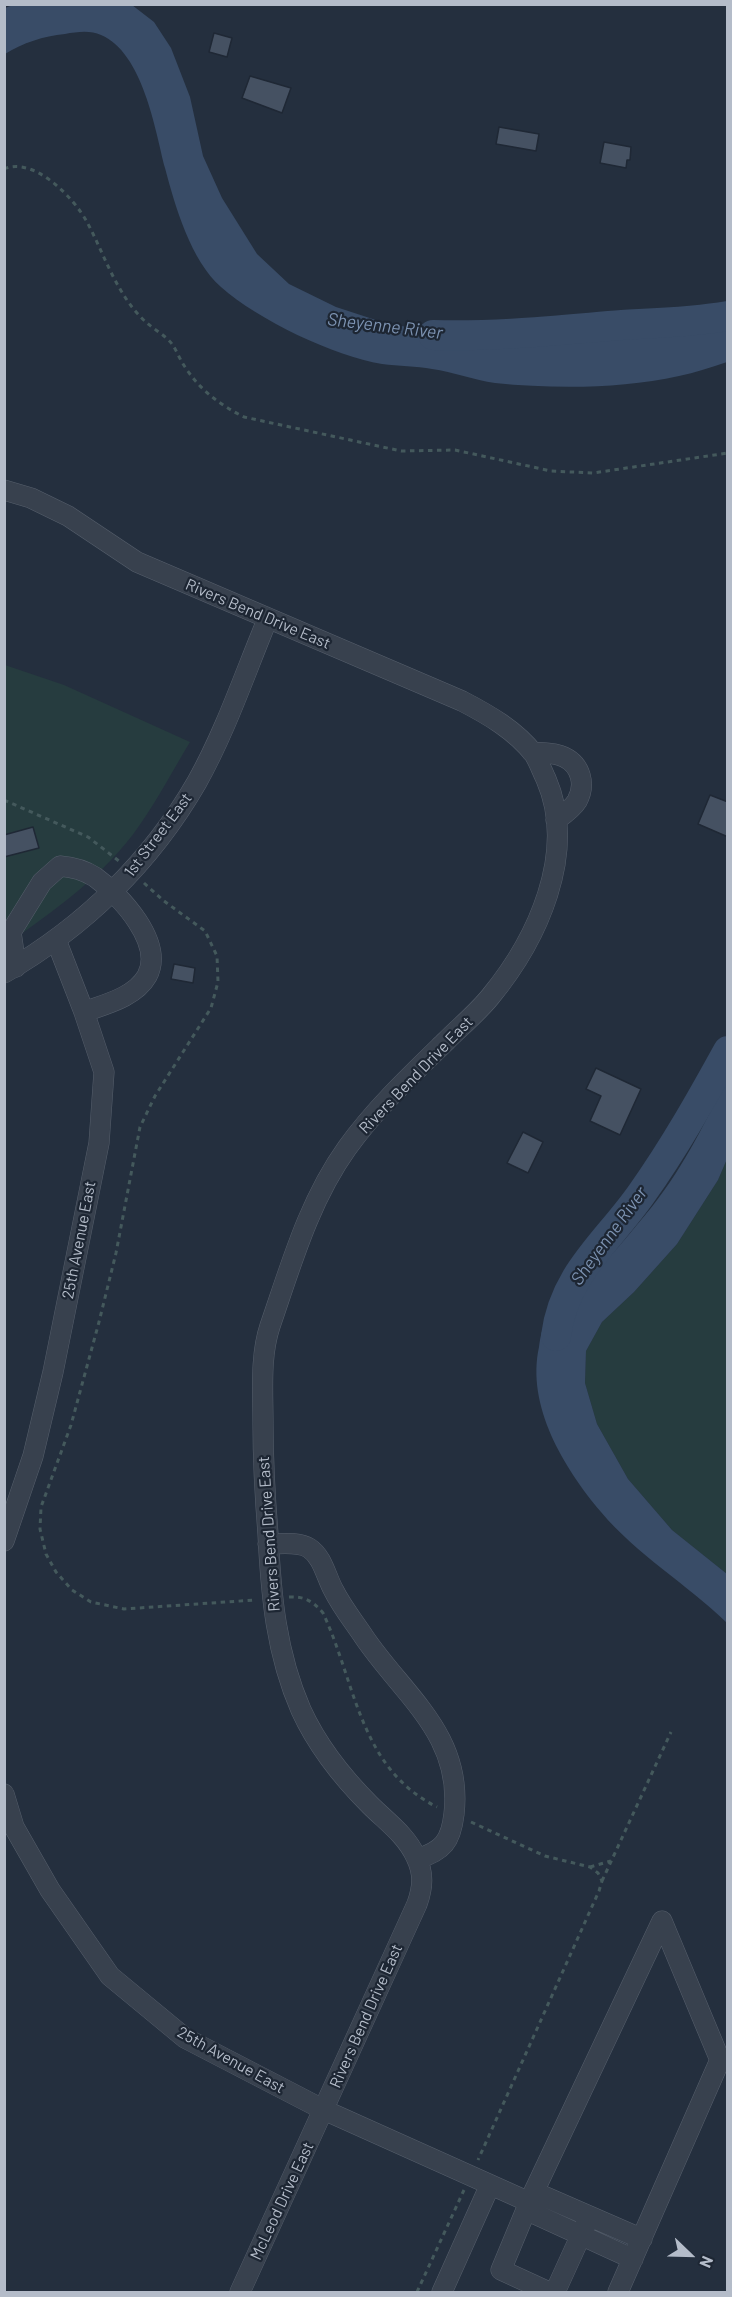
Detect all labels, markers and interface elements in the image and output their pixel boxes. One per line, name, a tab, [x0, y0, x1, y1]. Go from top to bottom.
water label: Sheyenne River	[326, 308, 444, 344]
street label: Rivers Bend Drive East	[183, 575, 333, 653]
street label: 1st Street East	[120, 789, 196, 881]
street label: Rivers Bend Drive East	[355, 1012, 477, 1138]
street label: 25th Avenue East	[58, 1179, 100, 1301]
water label: Sheyenne River	[566, 1183, 652, 1289]
street label: Rivers Bend Drive East	[254, 1456, 284, 1612]
street label: Rivers Bend Drive East	[326, 1941, 406, 2091]
street label: 25th Avenue East	[174, 2023, 288, 2097]
street label: McLeod Drive East	[246, 2139, 318, 2263]
north arrow	[660, 2225, 720, 2285]
text: N	[696, 2254, 718, 2271]

